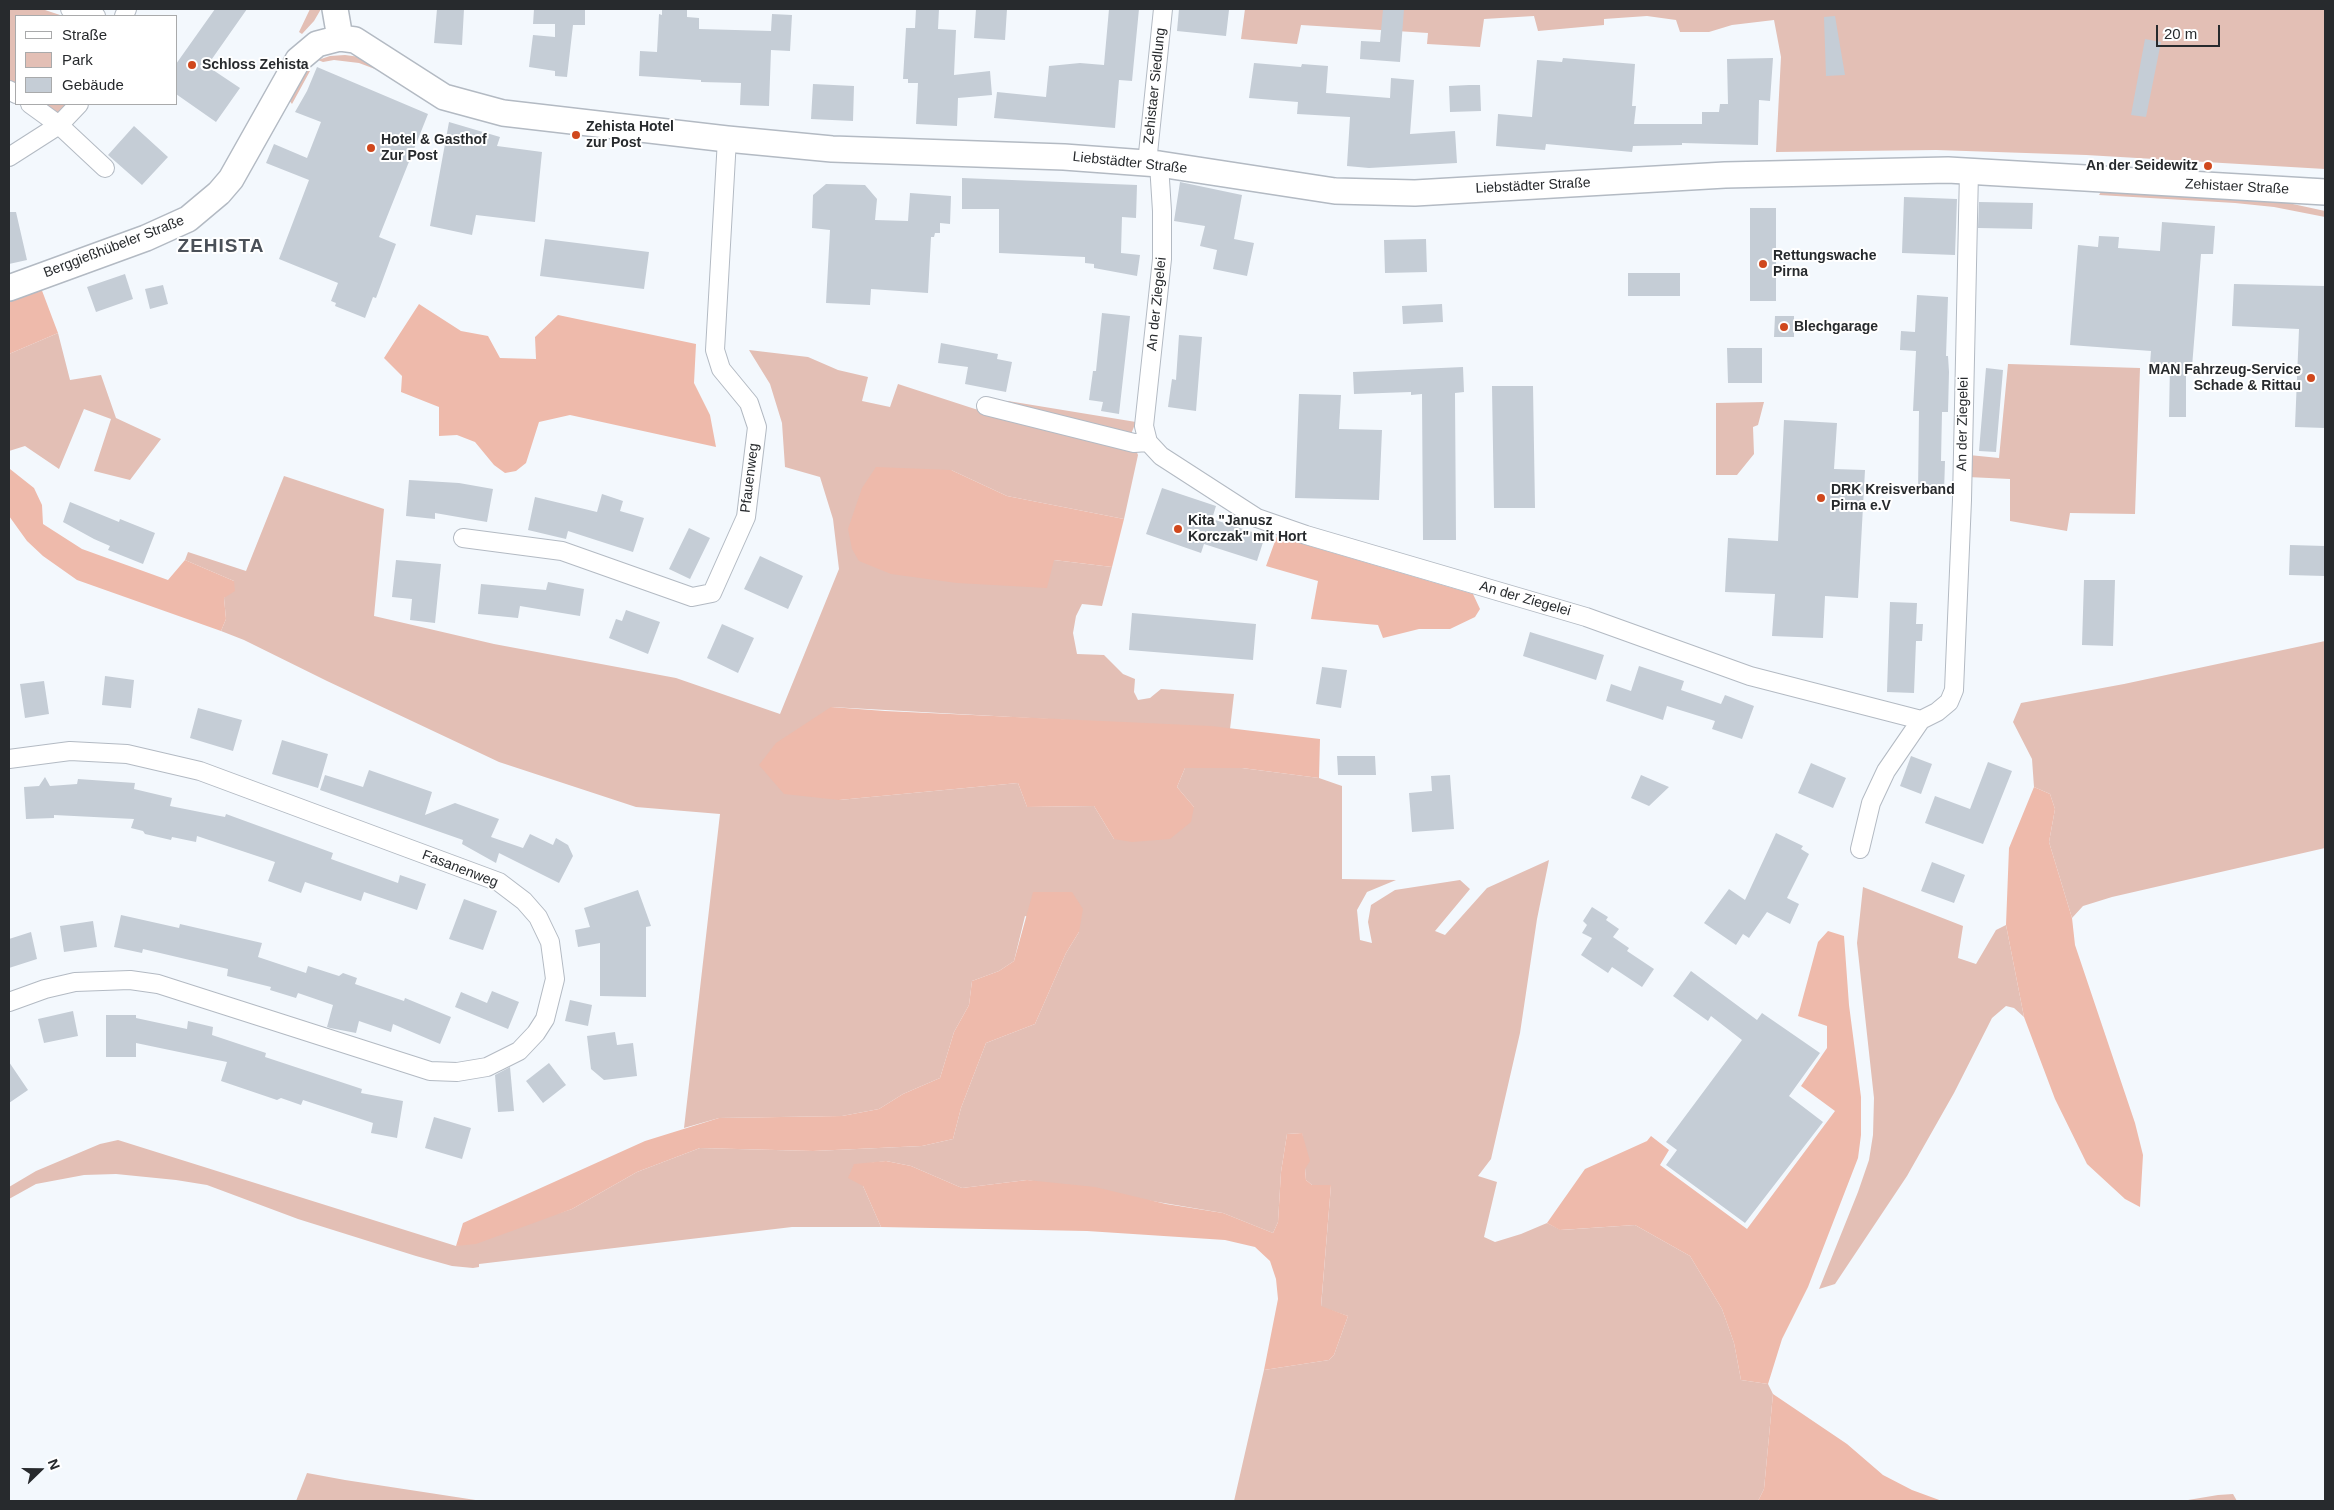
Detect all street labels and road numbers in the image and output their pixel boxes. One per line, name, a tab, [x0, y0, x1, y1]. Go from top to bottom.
street label: Zehistaer Siedlung	[1141, 27, 1169, 145]
street label: Liebstädter Straße	[1072, 149, 1188, 177]
street label: Liebstädter Straße	[1475, 175, 1591, 197]
street label: Zehistaer Straße	[2185, 176, 2289, 198]
street label: Berggießhübeler Straße	[41, 212, 187, 282]
street label: An der Ziegelei	[1144, 256, 1170, 352]
street label: An der Ziegelei	[1954, 377, 1972, 471]
street label: Pfauenweg	[737, 442, 763, 514]
street label: An der Ziegelei	[1477, 578, 1573, 620]
street label: Fasanenweg	[420, 847, 500, 891]

